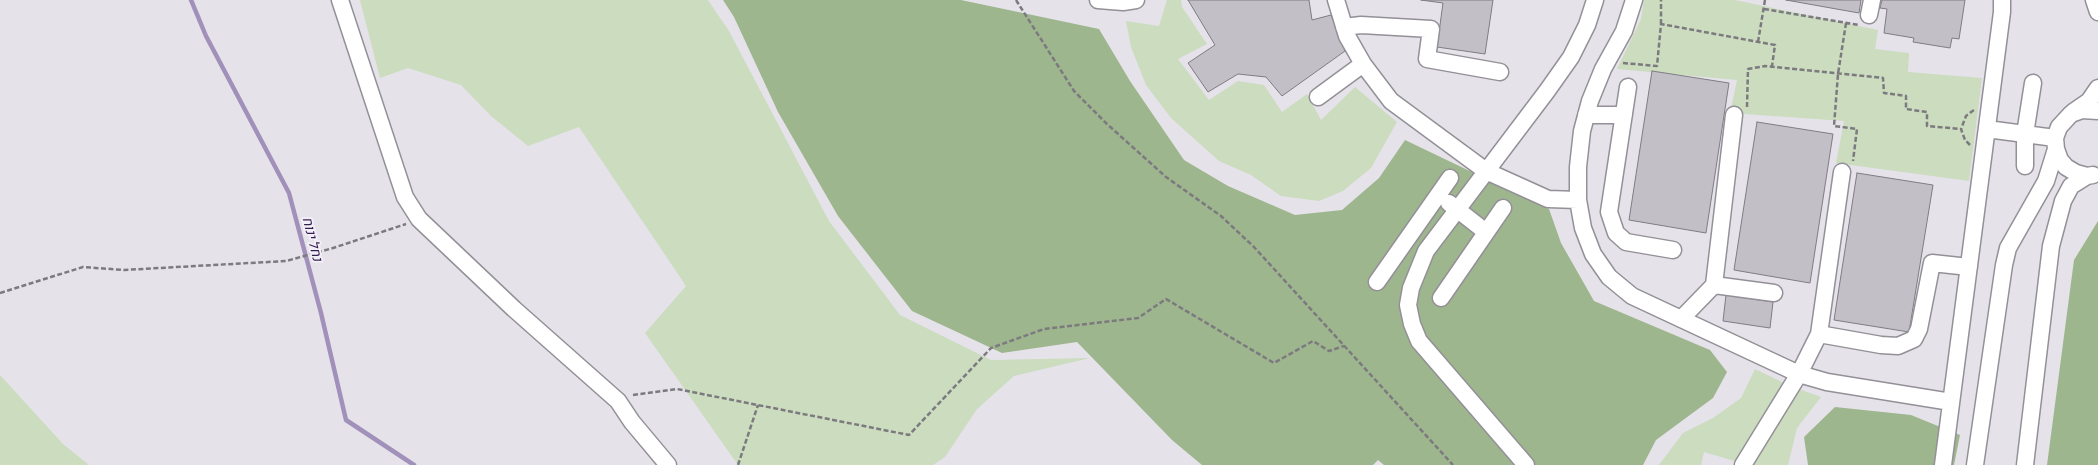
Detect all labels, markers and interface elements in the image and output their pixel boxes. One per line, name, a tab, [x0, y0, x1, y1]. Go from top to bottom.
water label: נחל ינוח	[298, 215, 326, 263]

